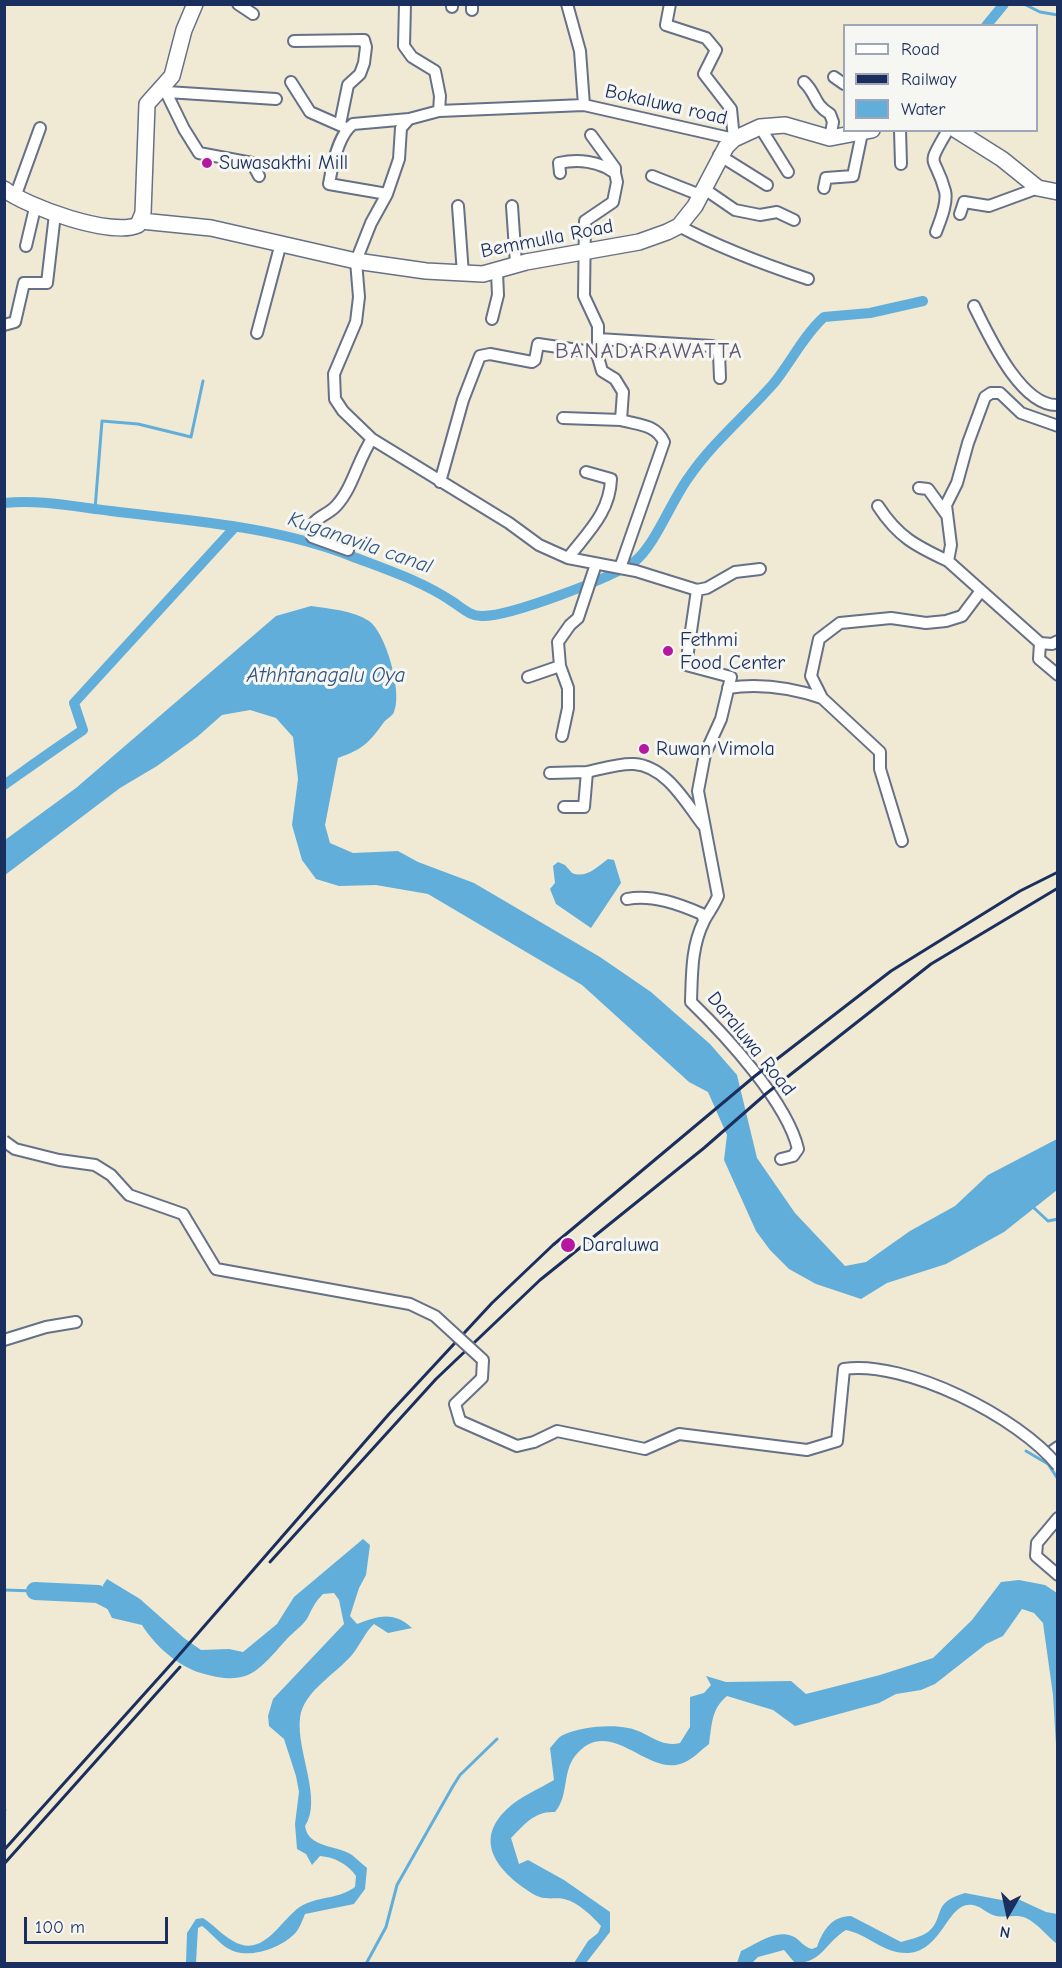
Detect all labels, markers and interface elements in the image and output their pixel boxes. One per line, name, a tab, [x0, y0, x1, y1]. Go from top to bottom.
legend	[843, 24, 1038, 132]
text: Road	[901, 39, 940, 60]
text: Railway	[901, 69, 957, 90]
street label: Bokaluwa road	[602, 79, 730, 131]
text: Water	[901, 99, 945, 120]
place label: Suwasakthi Mill	[219, 151, 348, 175]
marker: Suwasakthi Mill	[200, 156, 214, 170]
street label: Bemmulla Road	[479, 214, 615, 264]
district label: BANADARAWATTA	[555, 339, 743, 365]
water label: Kuganavila canal	[285, 507, 435, 579]
place label: Fethmi Food Center	[680, 628, 785, 675]
marker: Fethmi Food Center	[661, 644, 675, 658]
water label: Athhtanagalu Oya	[247, 663, 405, 689]
place label: Ruwan Vimola	[656, 737, 775, 761]
marker: Ruwan Vimola	[637, 742, 651, 756]
street label: Daraluwa Road	[702, 987, 800, 1101]
place label: Daraluwa	[582, 1233, 659, 1257]
marker: Daraluwa	[559, 1236, 577, 1254]
north arrow	[978, 1884, 1038, 1944]
scale bar	[27, 1905, 171, 1943]
text: 100 m	[35, 1917, 85, 1938]
text: N	[999, 1922, 1012, 1941]

